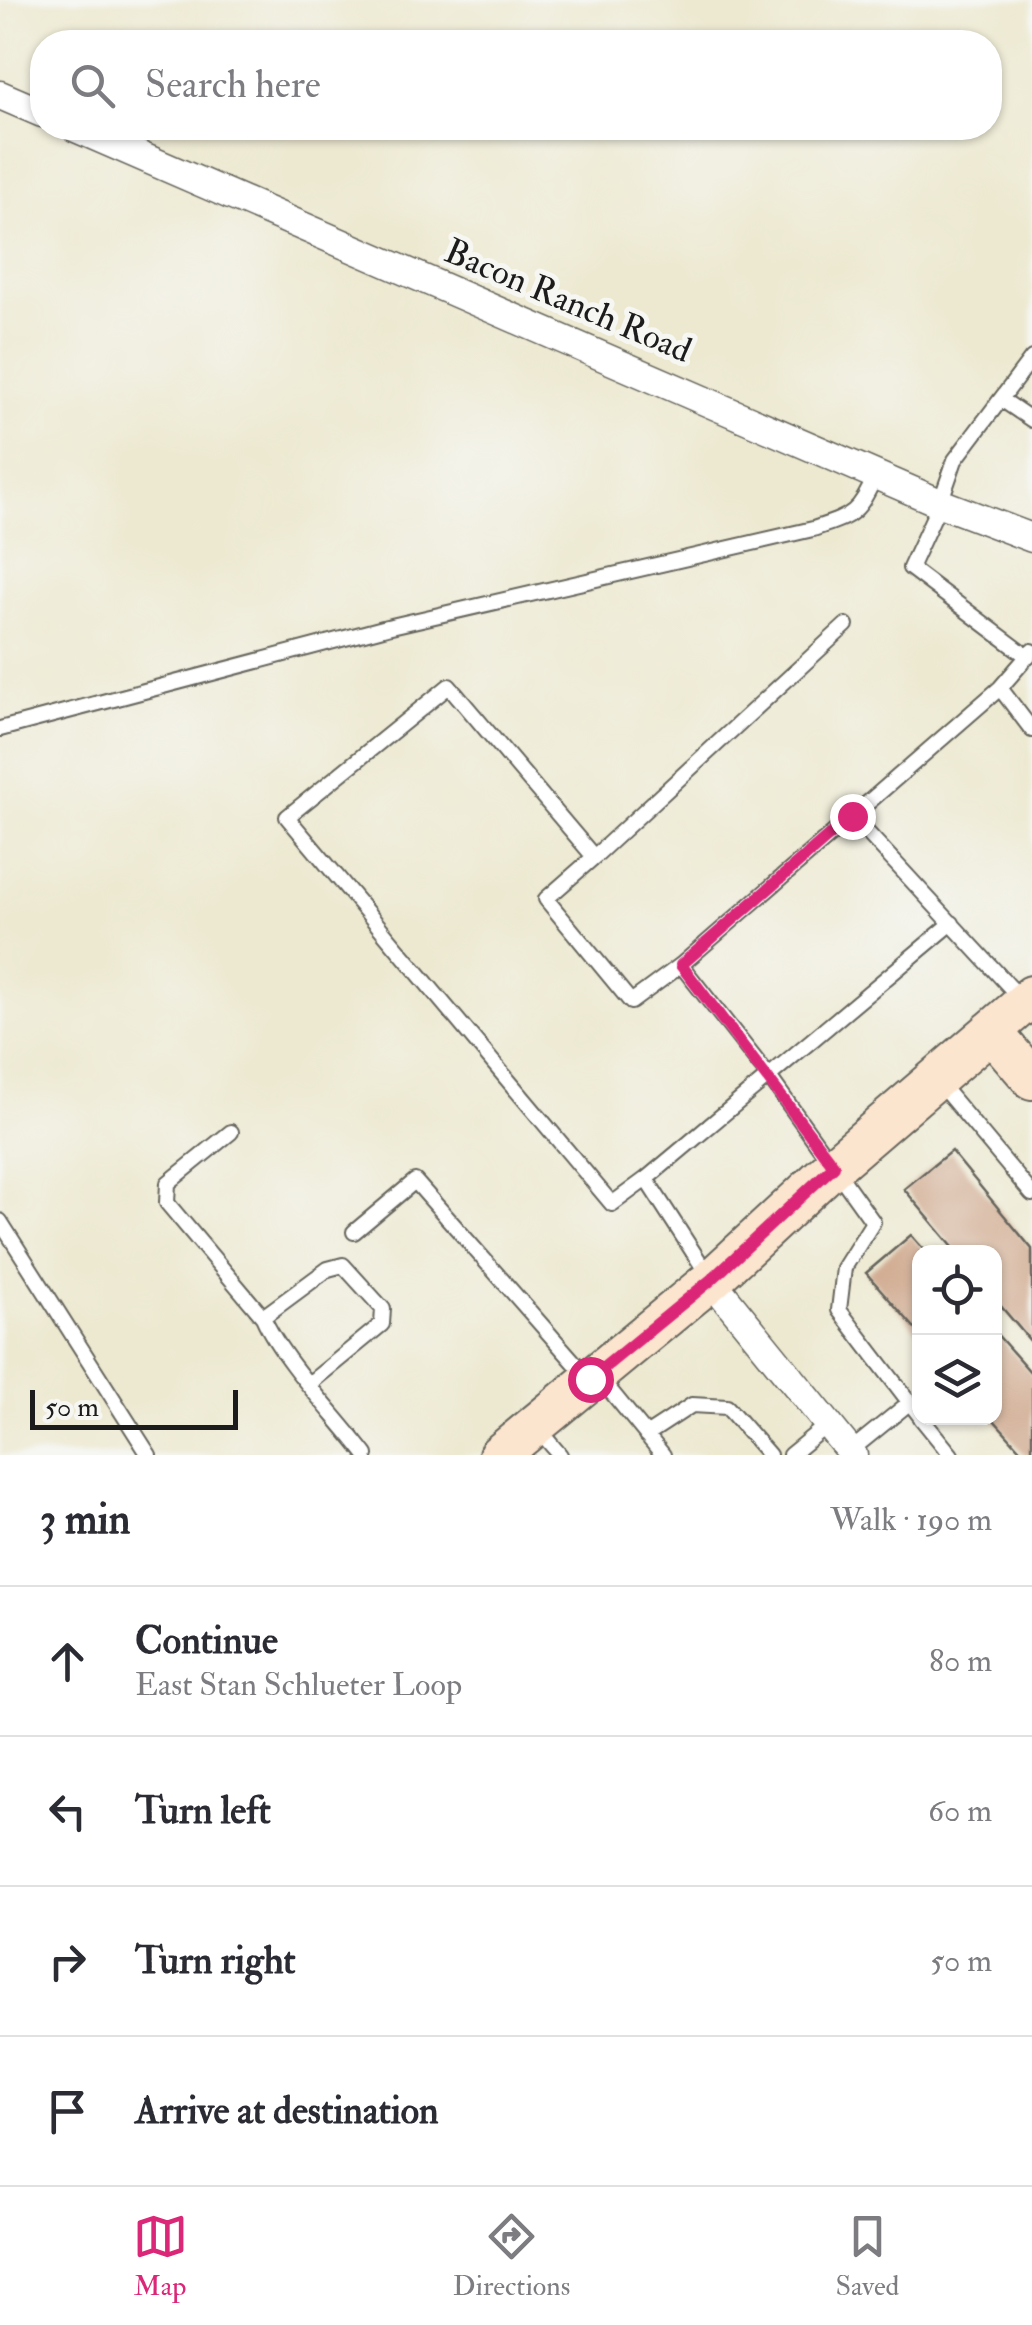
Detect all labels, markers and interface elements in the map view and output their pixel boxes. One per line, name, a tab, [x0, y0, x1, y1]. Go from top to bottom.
search box	[30, 30, 1002, 140]
icon: search	[65, 58, 120, 113]
text: Search here	[145, 61, 321, 109]
street label: Bacon Ranch Road	[438, 229, 698, 373]
route end	[830, 794, 876, 840]
map controls	[912, 1245, 1002, 1425]
button: locate	[912, 1245, 1002, 1335]
button: layers	[912, 1335, 1002, 1425]
route start	[568, 1357, 614, 1403]
scale bar	[30, 1385, 238, 1430]
text: 50 m	[45, 1390, 99, 1425]
text: 3 min	[40, 1494, 130, 1546]
text: Walk · 190 m	[830, 1500, 992, 1540]
text: Continue	[135, 1617, 278, 1665]
icon: ahead	[40, 1634, 95, 1689]
text: 80 m	[929, 1641, 992, 1681]
text: East Stan Schlueter Loop	[135, 1665, 462, 1705]
icon: left	[40, 1784, 95, 1839]
text: Turn left	[135, 1787, 271, 1835]
text: 60 m	[928, 1791, 992, 1831]
icon: right	[40, 1934, 95, 1989]
text: Turn right	[135, 1937, 296, 1985]
text: 50 m	[930, 1941, 992, 1981]
icon: arrive	[40, 2084, 95, 2139]
text: Arrive at destination	[135, 2087, 439, 2135]
tab: Map	[133, 2209, 188, 2304]
tab: Directions	[453, 2209, 570, 2304]
tab: Saved	[835, 2209, 899, 2304]

